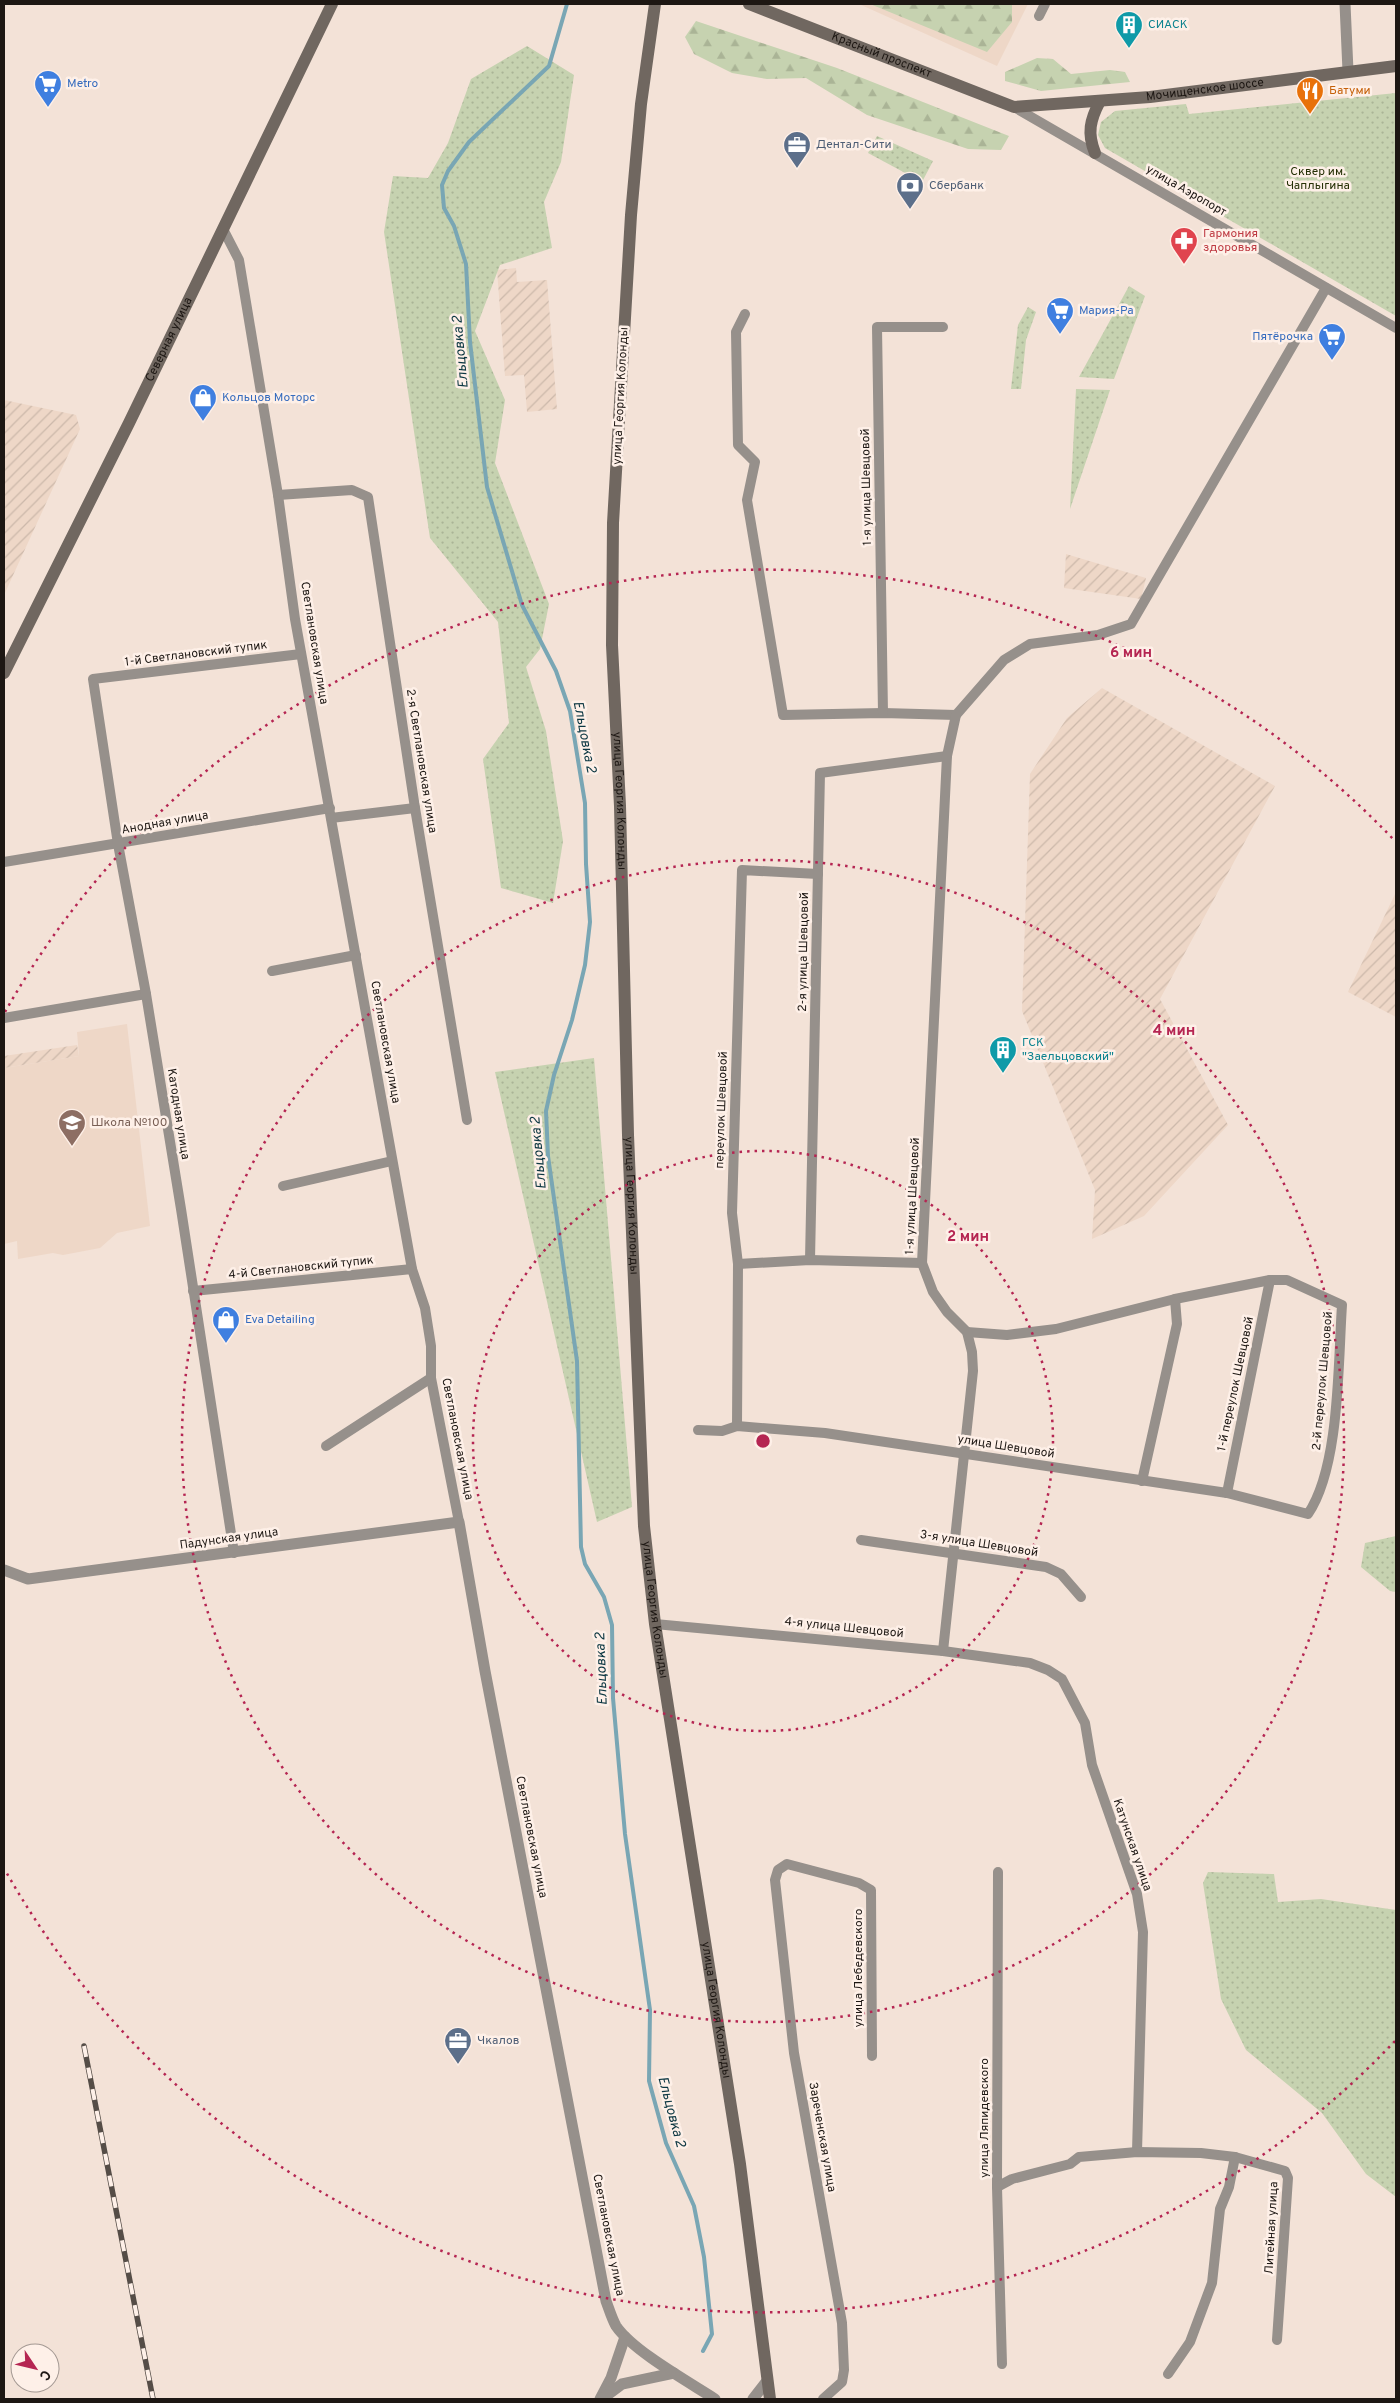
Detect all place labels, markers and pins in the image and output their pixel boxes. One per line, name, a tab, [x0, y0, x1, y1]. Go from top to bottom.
building icon: СИАСК	[1114, 10, 1144, 49]
place label: СИАСК	[1148, 17, 1188, 33]
supermarket icon: Metro	[33, 69, 63, 108]
place label: Metro	[67, 76, 98, 92]
restaurant icon: Батуми	[1295, 76, 1325, 115]
place label: Батуми	[1329, 83, 1371, 99]
office icon: Дентал-Сити	[782, 130, 812, 169]
place label: Дентал-Сити	[816, 137, 892, 153]
bank icon: Сбербанк	[895, 171, 925, 210]
place label: Сбербанк	[929, 178, 984, 194]
pharmacy icon: Гармония здоровья	[1169, 226, 1199, 265]
place label: Гармония здоровья	[1203, 226, 1258, 256]
supermarket icon: Мария-Ра	[1045, 296, 1075, 335]
place label: Мария-Ра	[1079, 303, 1134, 319]
supermarket icon: Пятёрочка	[1317, 322, 1347, 361]
place label: Пятёрочка	[1252, 329, 1313, 345]
shop icon: Кольцов Моторс	[188, 383, 218, 422]
place label: Кольцов Моторс	[222, 390, 315, 406]
building icon: ГСК "Заельцовский"	[988, 1035, 1018, 1074]
place label: ГСК "Заельцовский"	[1022, 1035, 1114, 1065]
school or university icon: Школа №100	[57, 1108, 87, 1147]
place label: Школа №100	[91, 1115, 167, 1131]
shop icon: Eva Detailing	[211, 1305, 241, 1344]
place label: Eva Detailing	[245, 1312, 315, 1328]
centre of rings	[754, 1432, 772, 1450]
office icon: Чкалов	[443, 2026, 473, 2065]
place label: Чкалов	[477, 2033, 519, 2049]

